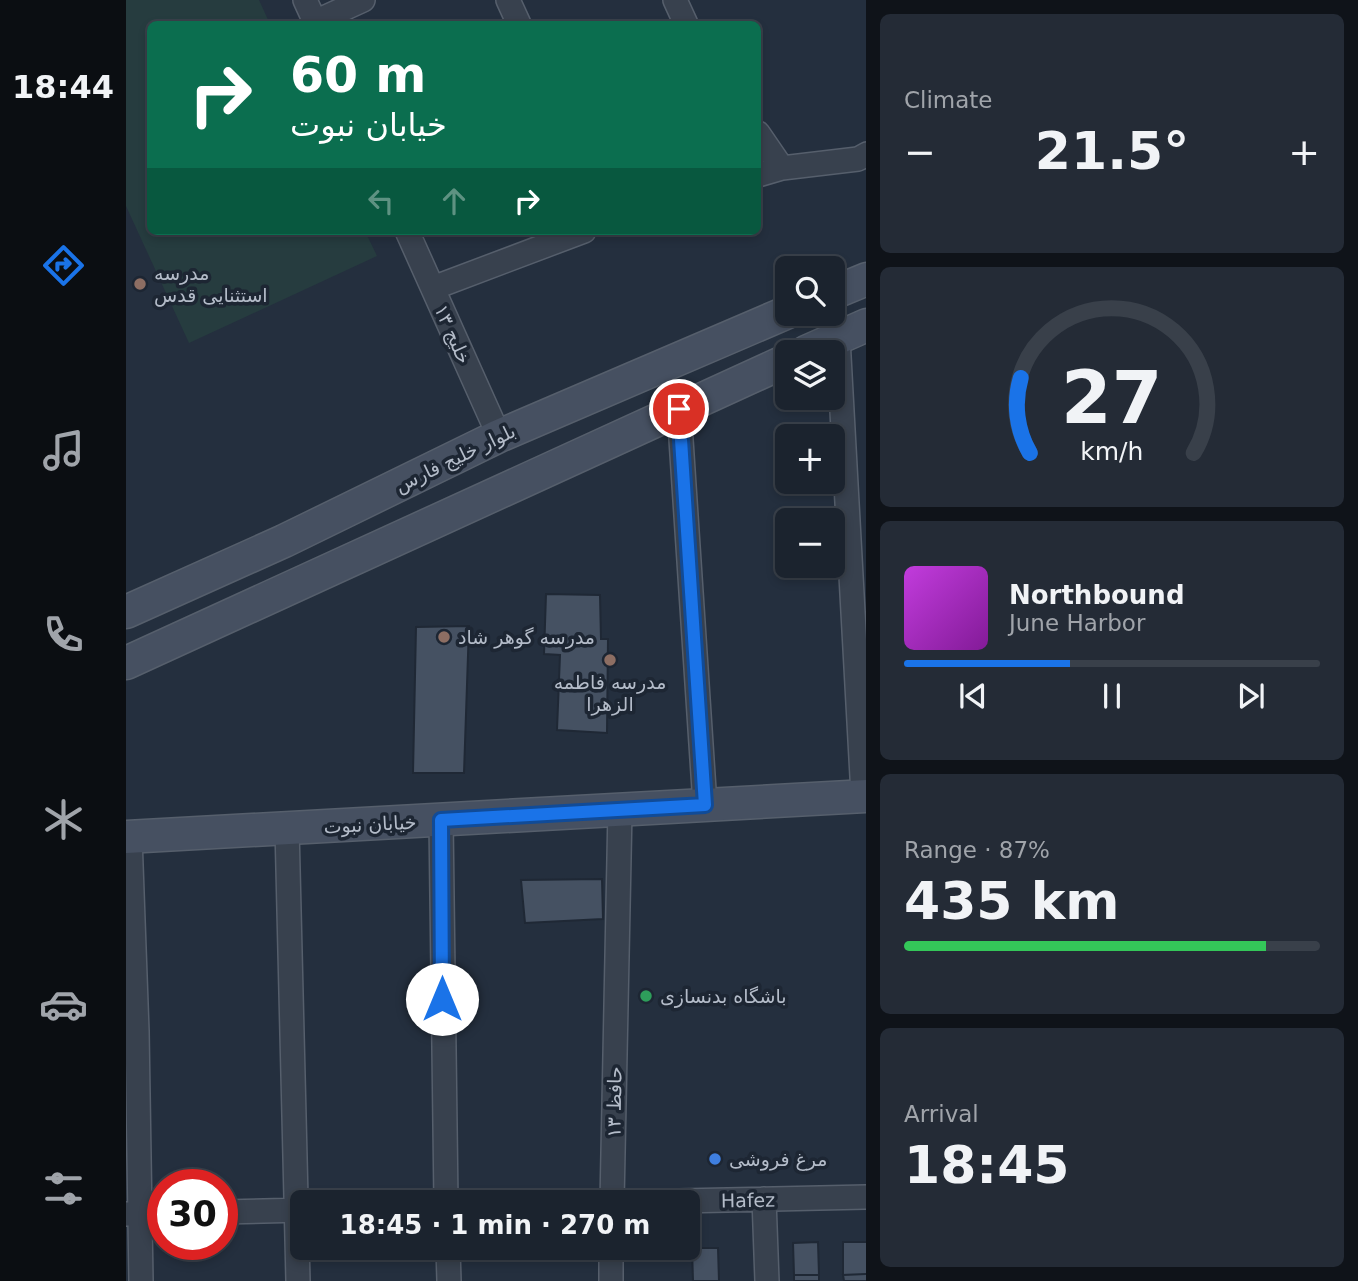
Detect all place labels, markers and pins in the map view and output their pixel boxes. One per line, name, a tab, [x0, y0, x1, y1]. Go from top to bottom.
place label: مدرسه استثنایی قدس	[154, 262, 268, 307]
marker: مدرسه استثنایی قدس	[132, 276, 148, 292]
pin	[649, 379, 709, 439]
place label: مدرسه گوهر شاد	[458, 626, 595, 649]
marker: مدرسه گوهر شاد	[436, 629, 452, 645]
marker: مدرسه فاطمه الزهرا	[602, 652, 618, 668]
place label: مدرسه فاطمه الزهرا	[554, 671, 666, 716]
place label: باشگاه بدنسازی	[660, 985, 787, 1008]
marker: باشگاه بدنسازی	[638, 988, 654, 1004]
place label: مرغ فروشی	[729, 1148, 828, 1171]
marker: مرغ فروشی	[707, 1151, 723, 1167]

